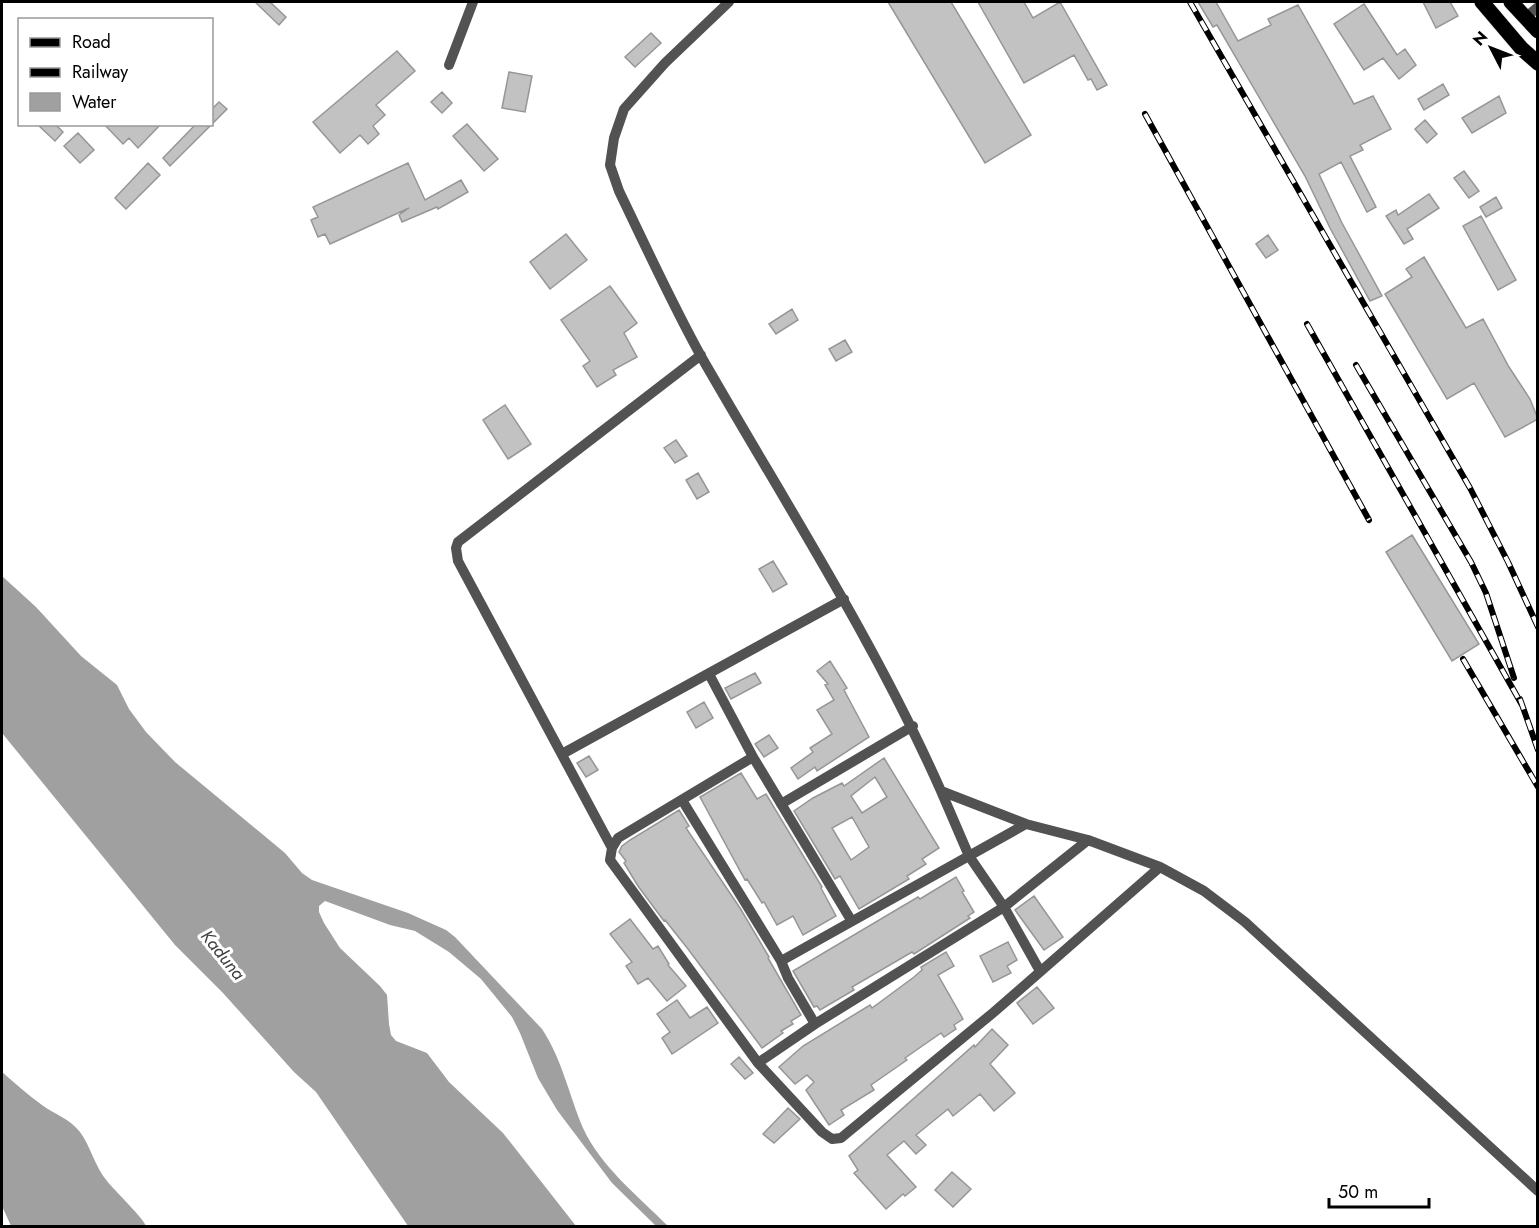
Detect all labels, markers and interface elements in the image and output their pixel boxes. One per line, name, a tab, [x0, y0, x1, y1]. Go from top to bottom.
legend	[18, 18, 213, 126]
north arrow	[1461, 18, 1521, 78]
text: N	[1467, 26, 1493, 51]
text: Road	[72, 29, 111, 55]
text: Railway	[72, 59, 128, 85]
text: Water	[72, 89, 117, 115]
water label: Kaduna	[195, 924, 251, 986]
scale bar	[1329, 1171, 1430, 1209]
text: 50 m	[1338, 1179, 1378, 1205]

